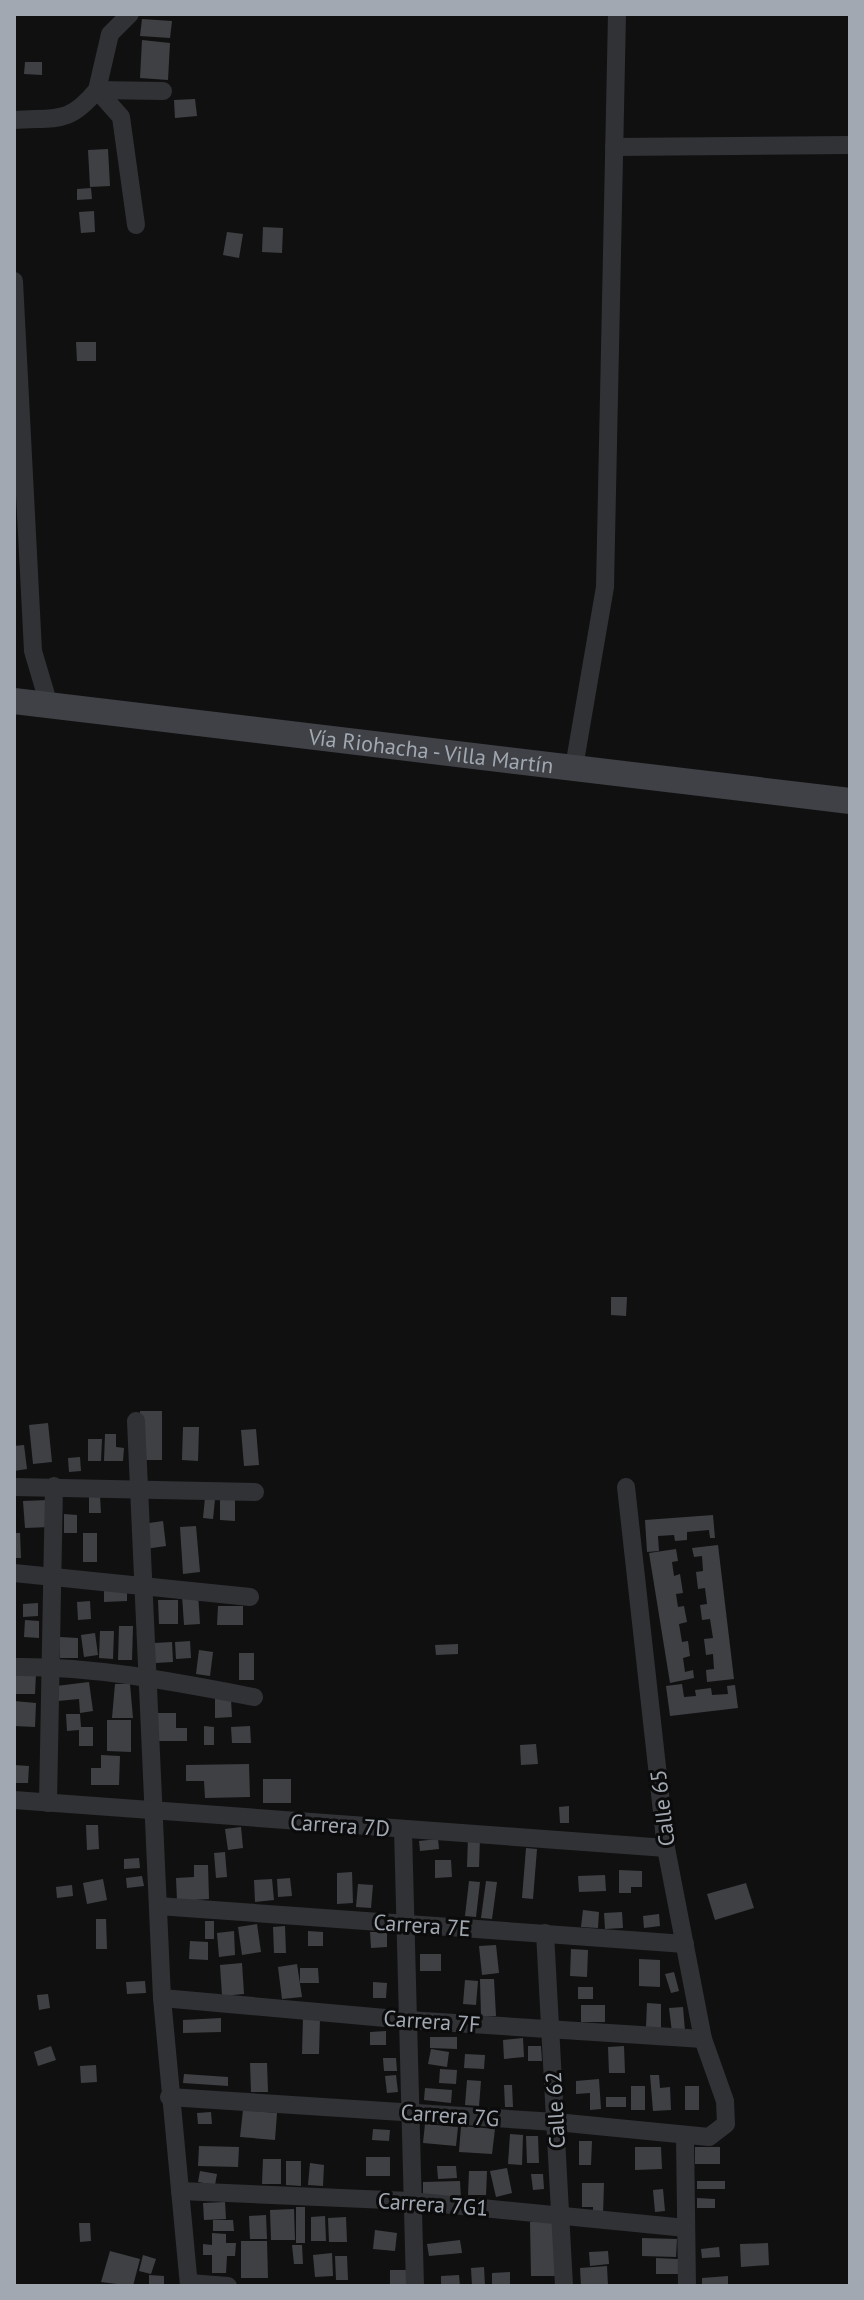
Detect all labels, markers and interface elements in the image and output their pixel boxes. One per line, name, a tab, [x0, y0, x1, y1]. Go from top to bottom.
street label: Vía Riohacha - Villa Martín	[306, 722, 555, 779]
street label: Calle 65	[643, 1768, 681, 1848]
street label: Carrera 7D	[289, 1808, 391, 1842]
street label: Carrera 7E	[372, 1908, 472, 1942]
street label: Carrera 7F	[383, 2004, 481, 2038]
street label: Calle 62	[539, 2071, 571, 2149]
street label: Carrera 7G	[400, 2098, 500, 2132]
street label: Carrera 7G1	[377, 2186, 489, 2222]

